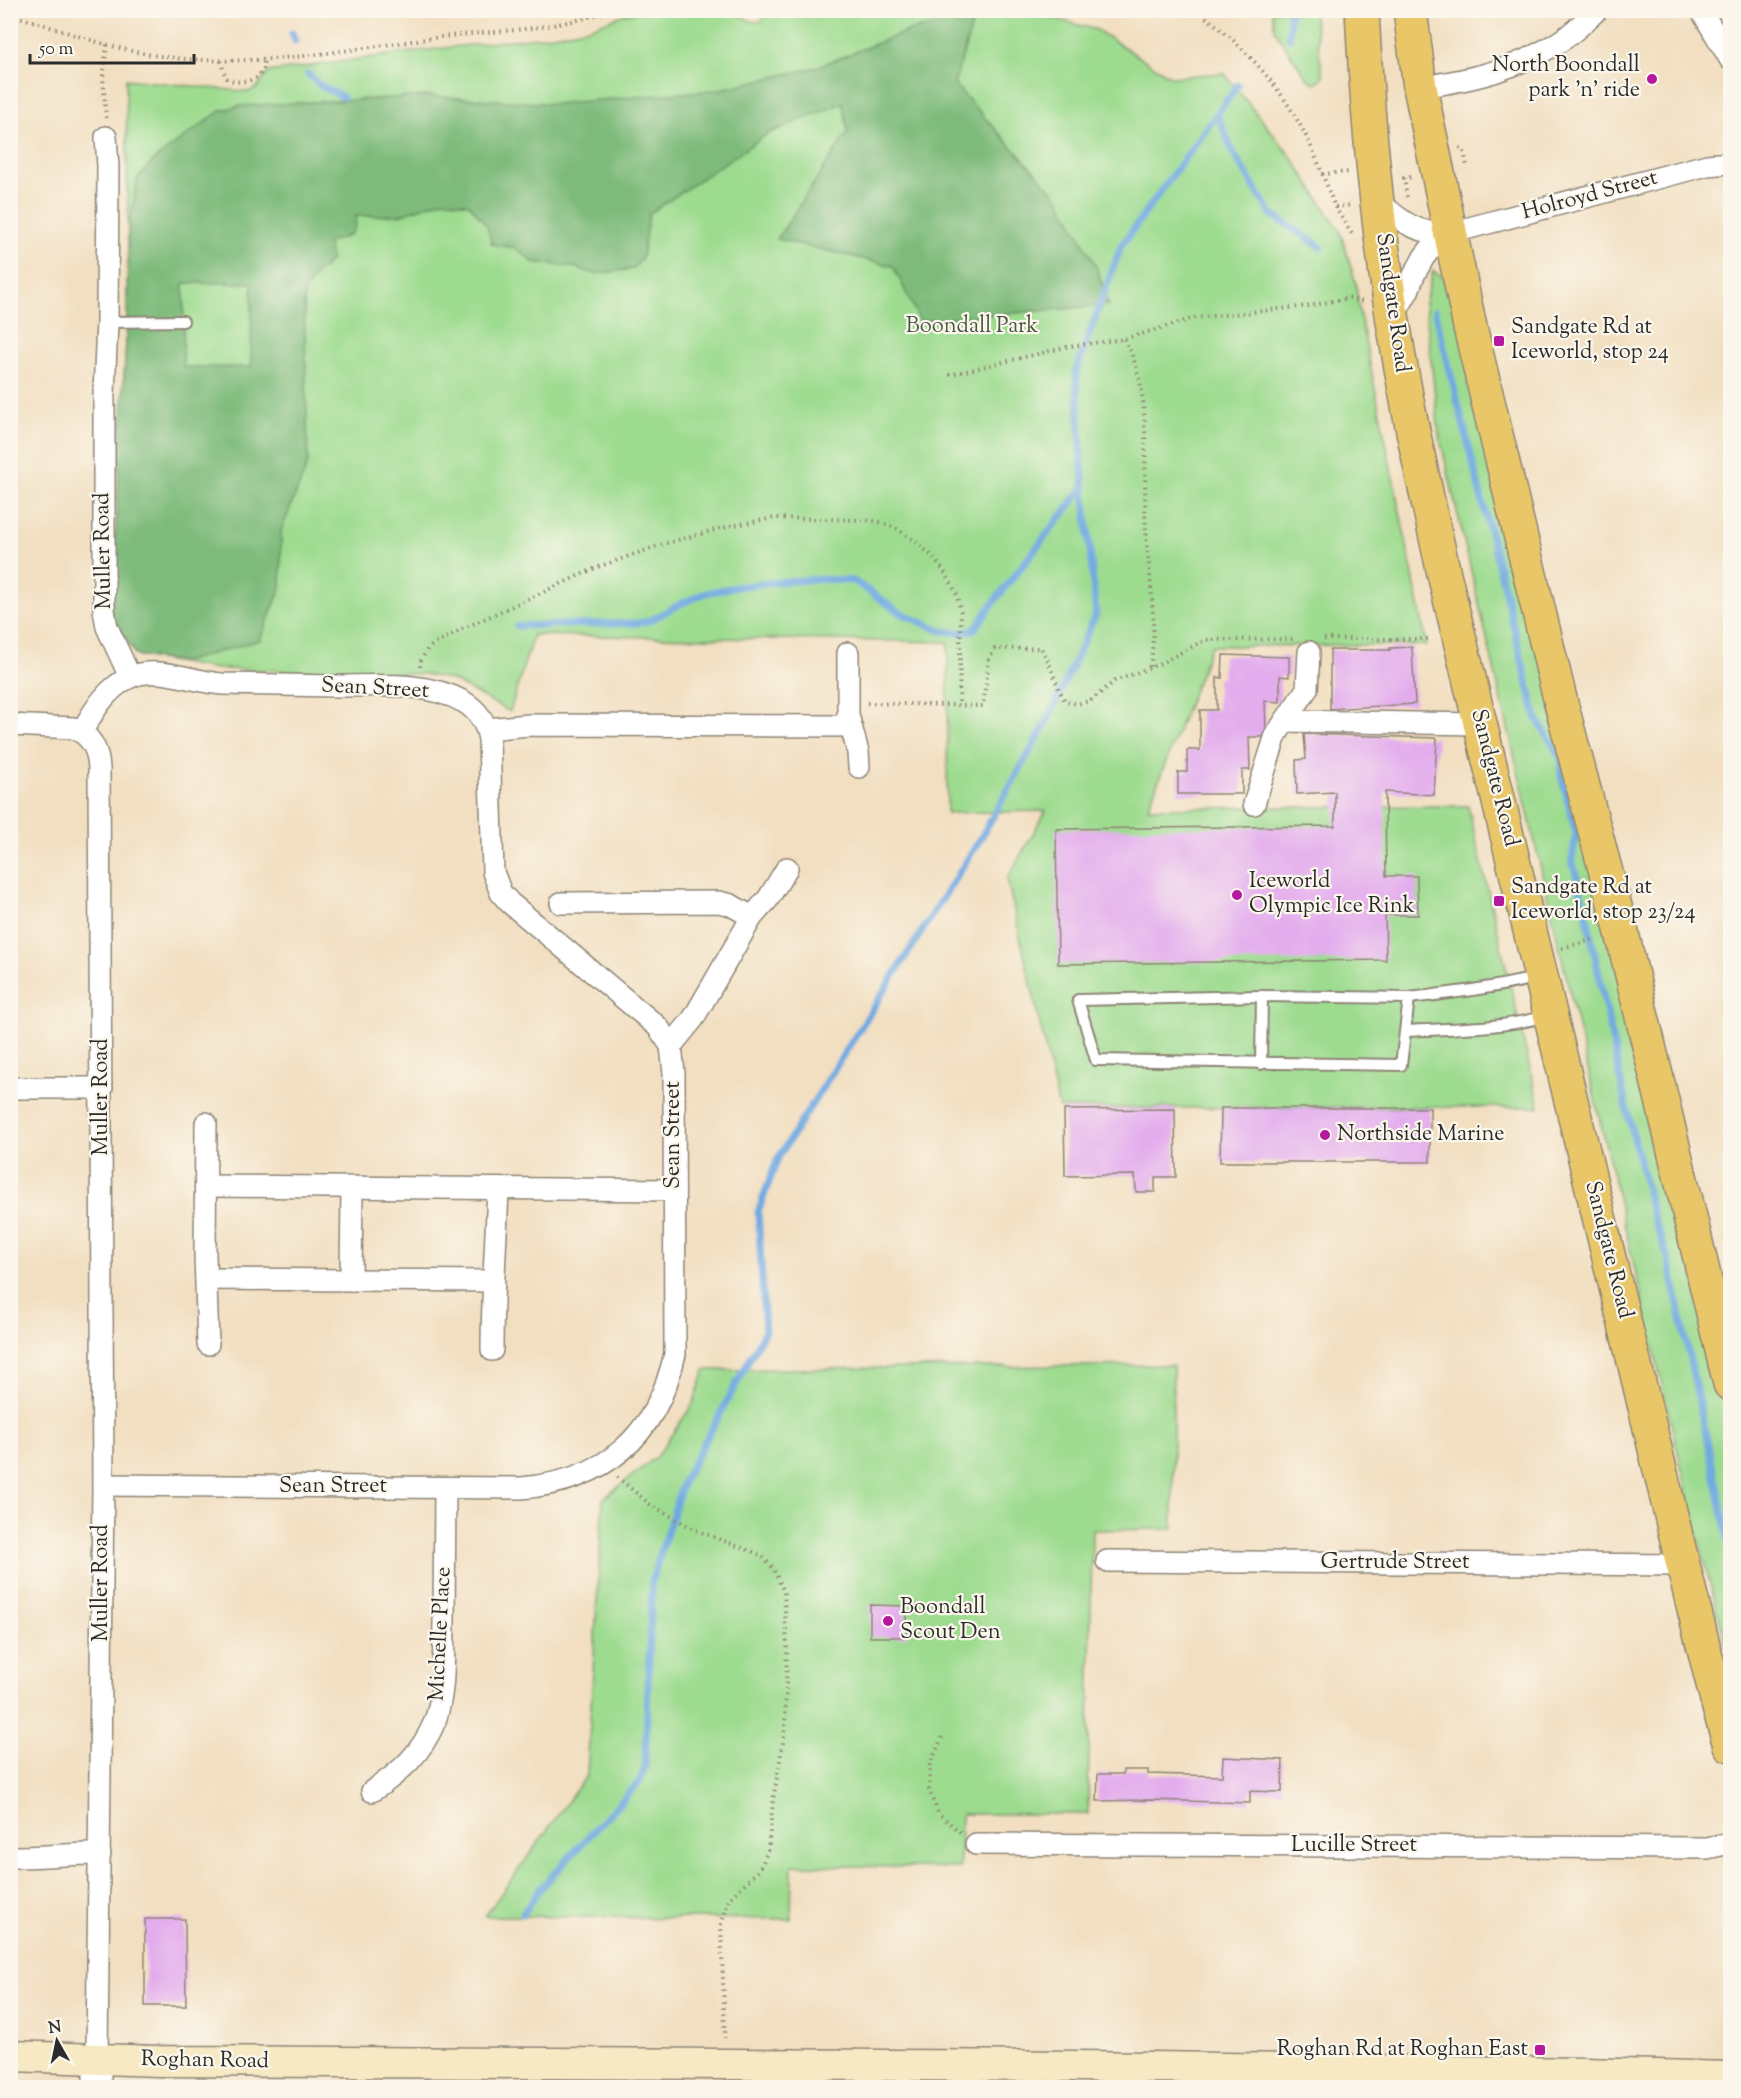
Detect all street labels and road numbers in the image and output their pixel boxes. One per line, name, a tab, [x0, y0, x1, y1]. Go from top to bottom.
street label: Holroyd Street	[1519, 162, 1662, 229]
street label: Sandgate Road	[1366, 231, 1418, 375]
street label: Muller Road	[87, 492, 121, 610]
street label: Sean Street	[320, 670, 430, 708]
street label: Sandgate Road	[1461, 706, 1527, 850]
street label: Muller Road	[86, 1038, 118, 1156]
street label: Sean Street	[658, 1081, 690, 1189]
street label: Sandgate Road	[1575, 1178, 1641, 1322]
street label: Sean Street	[279, 1471, 387, 1503]
street label: Muller Road	[86, 1524, 118, 1642]
street label: Gertrude Street	[1321, 1547, 1470, 1579]
street label: Michelle Place	[421, 1566, 461, 1702]
street label: Lucille Street	[1291, 1830, 1417, 1862]
street label: Roghan Road	[141, 2044, 269, 2078]

